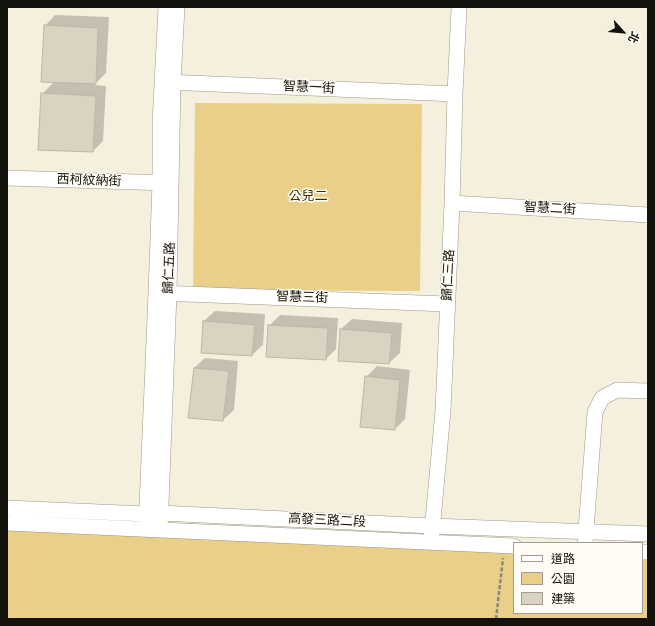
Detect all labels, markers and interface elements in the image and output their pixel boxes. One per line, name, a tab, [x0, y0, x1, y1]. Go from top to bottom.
north arrow	[603, 12, 643, 52]
text: 北	[624, 29, 643, 46]
street label: 智慧一街	[283, 79, 335, 97]
street label: 西柯紋納街	[56, 172, 122, 190]
park label: 公兒二	[289, 189, 327, 205]
street label: 智慧二街	[524, 200, 576, 218]
street label: 歸仁五路	[161, 242, 179, 294]
street label: 歸仁三路	[440, 249, 458, 301]
street label: 智慧三街	[276, 289, 328, 307]
street label: 高發三路二段	[288, 511, 366, 531]
legend	[513, 542, 643, 614]
text: 道路	[551, 550, 575, 567]
text: 公園	[551, 570, 575, 587]
text: 建築	[551, 590, 575, 607]

